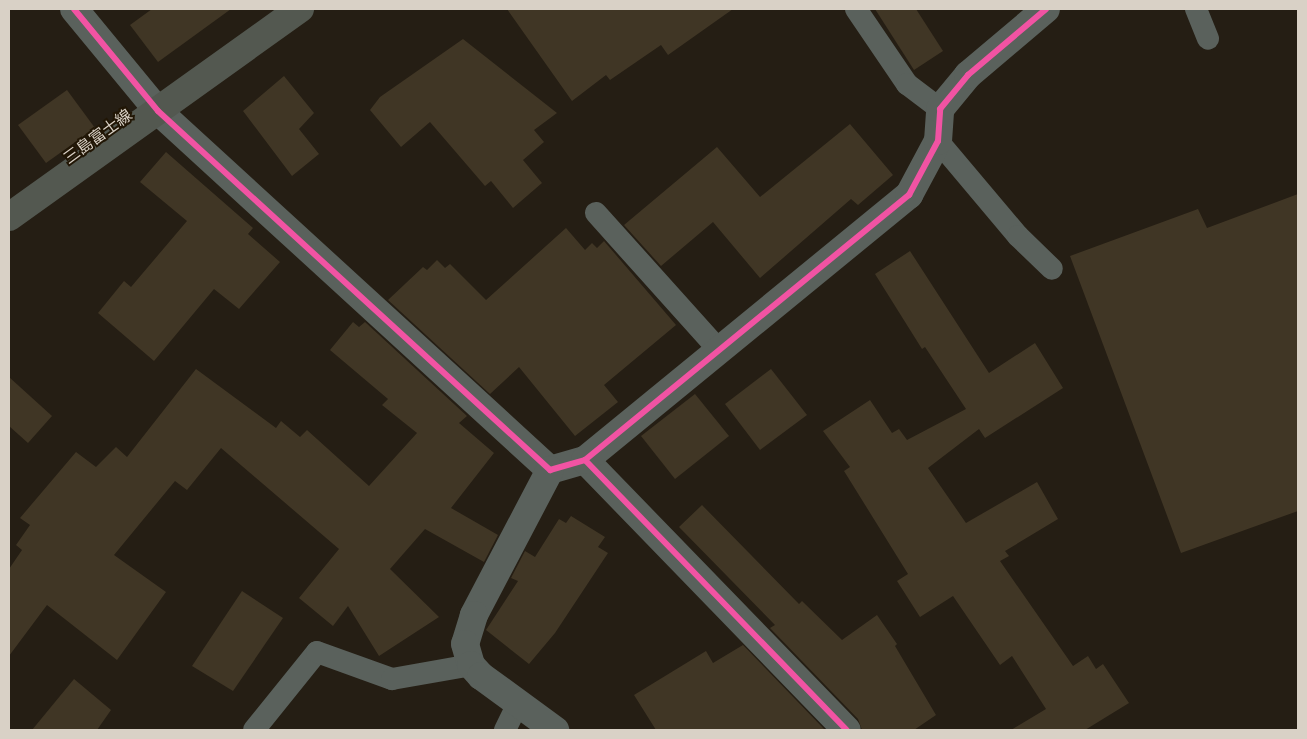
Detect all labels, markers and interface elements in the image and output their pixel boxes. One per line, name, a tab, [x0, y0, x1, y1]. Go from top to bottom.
street label: 三島富士線	[60, 106, 136, 168]

